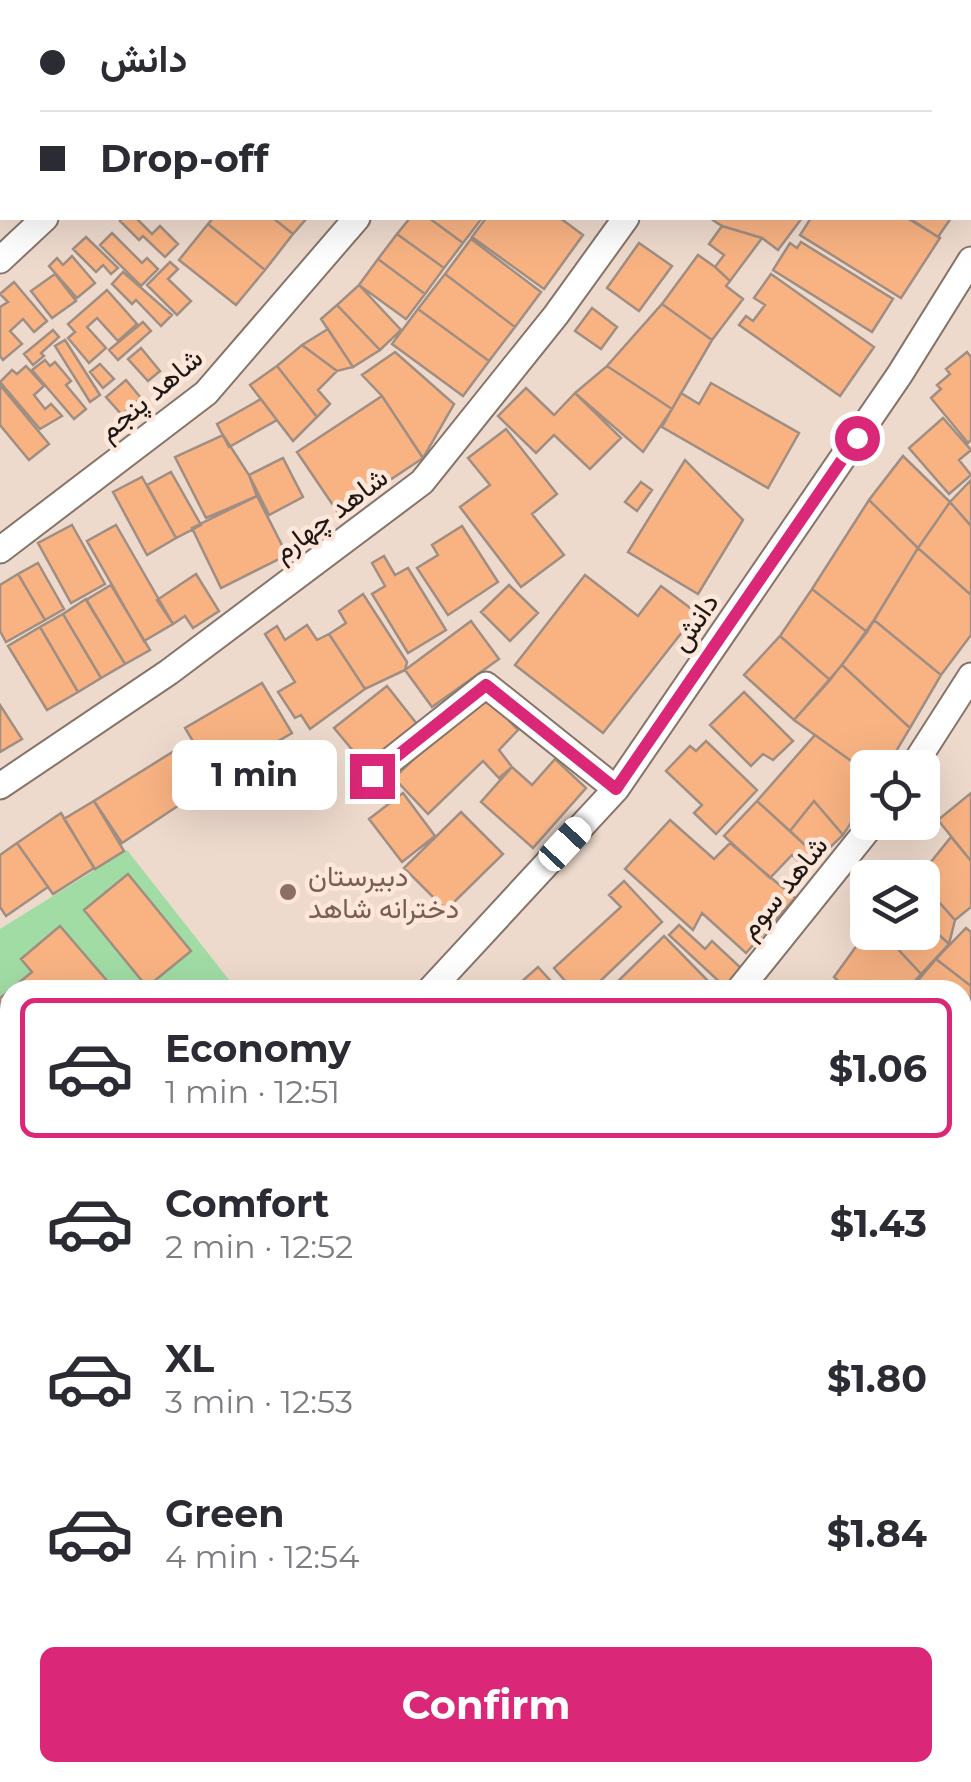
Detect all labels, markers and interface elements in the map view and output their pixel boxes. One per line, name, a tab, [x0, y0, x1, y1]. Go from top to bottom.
text: دانش	[100, 35, 187, 82]
text: Drop-off	[100, 135, 269, 182]
street label: شاهد پنجم	[91, 340, 211, 449]
route start	[835, 416, 880, 461]
street label: شاهد چهارم	[266, 460, 395, 570]
street label: دانش	[662, 587, 726, 657]
callout: 1 min	[172, 741, 337, 811]
map controls	[850, 750, 940, 950]
button: locate	[850, 750, 940, 840]
route end	[350, 754, 395, 799]
text: 1 min	[211, 755, 298, 794]
car	[534, 812, 596, 876]
street label: شاهد سوم	[731, 829, 836, 946]
place label: دبیرستان دخترانه شاهد	[308, 859, 459, 926]
button: layers	[850, 860, 940, 950]
marker: دبیرستان دخترانه شاهد	[277, 881, 299, 903]
icon: car	[45, 1023, 135, 1113]
text: Economy	[165, 1025, 351, 1072]
text: $1.06	[829, 1045, 927, 1092]
text: 1 min · 12:51	[165, 1072, 340, 1111]
icon: car	[45, 1178, 135, 1268]
text: Comfort	[165, 1180, 329, 1227]
text: $1.43	[830, 1200, 927, 1247]
text: 2 min · 12:52	[165, 1227, 353, 1266]
icon: car	[45, 1333, 135, 1423]
text: XL	[165, 1335, 214, 1382]
text: $1.80	[827, 1355, 927, 1402]
text: 3 min · 12:53	[165, 1382, 353, 1421]
icon: car	[45, 1488, 135, 1578]
text: Green	[165, 1490, 285, 1537]
text: $1.84	[827, 1510, 927, 1557]
text: 4 min · 12:54	[165, 1537, 359, 1576]
button: Confirm	[40, 1647, 932, 1762]

